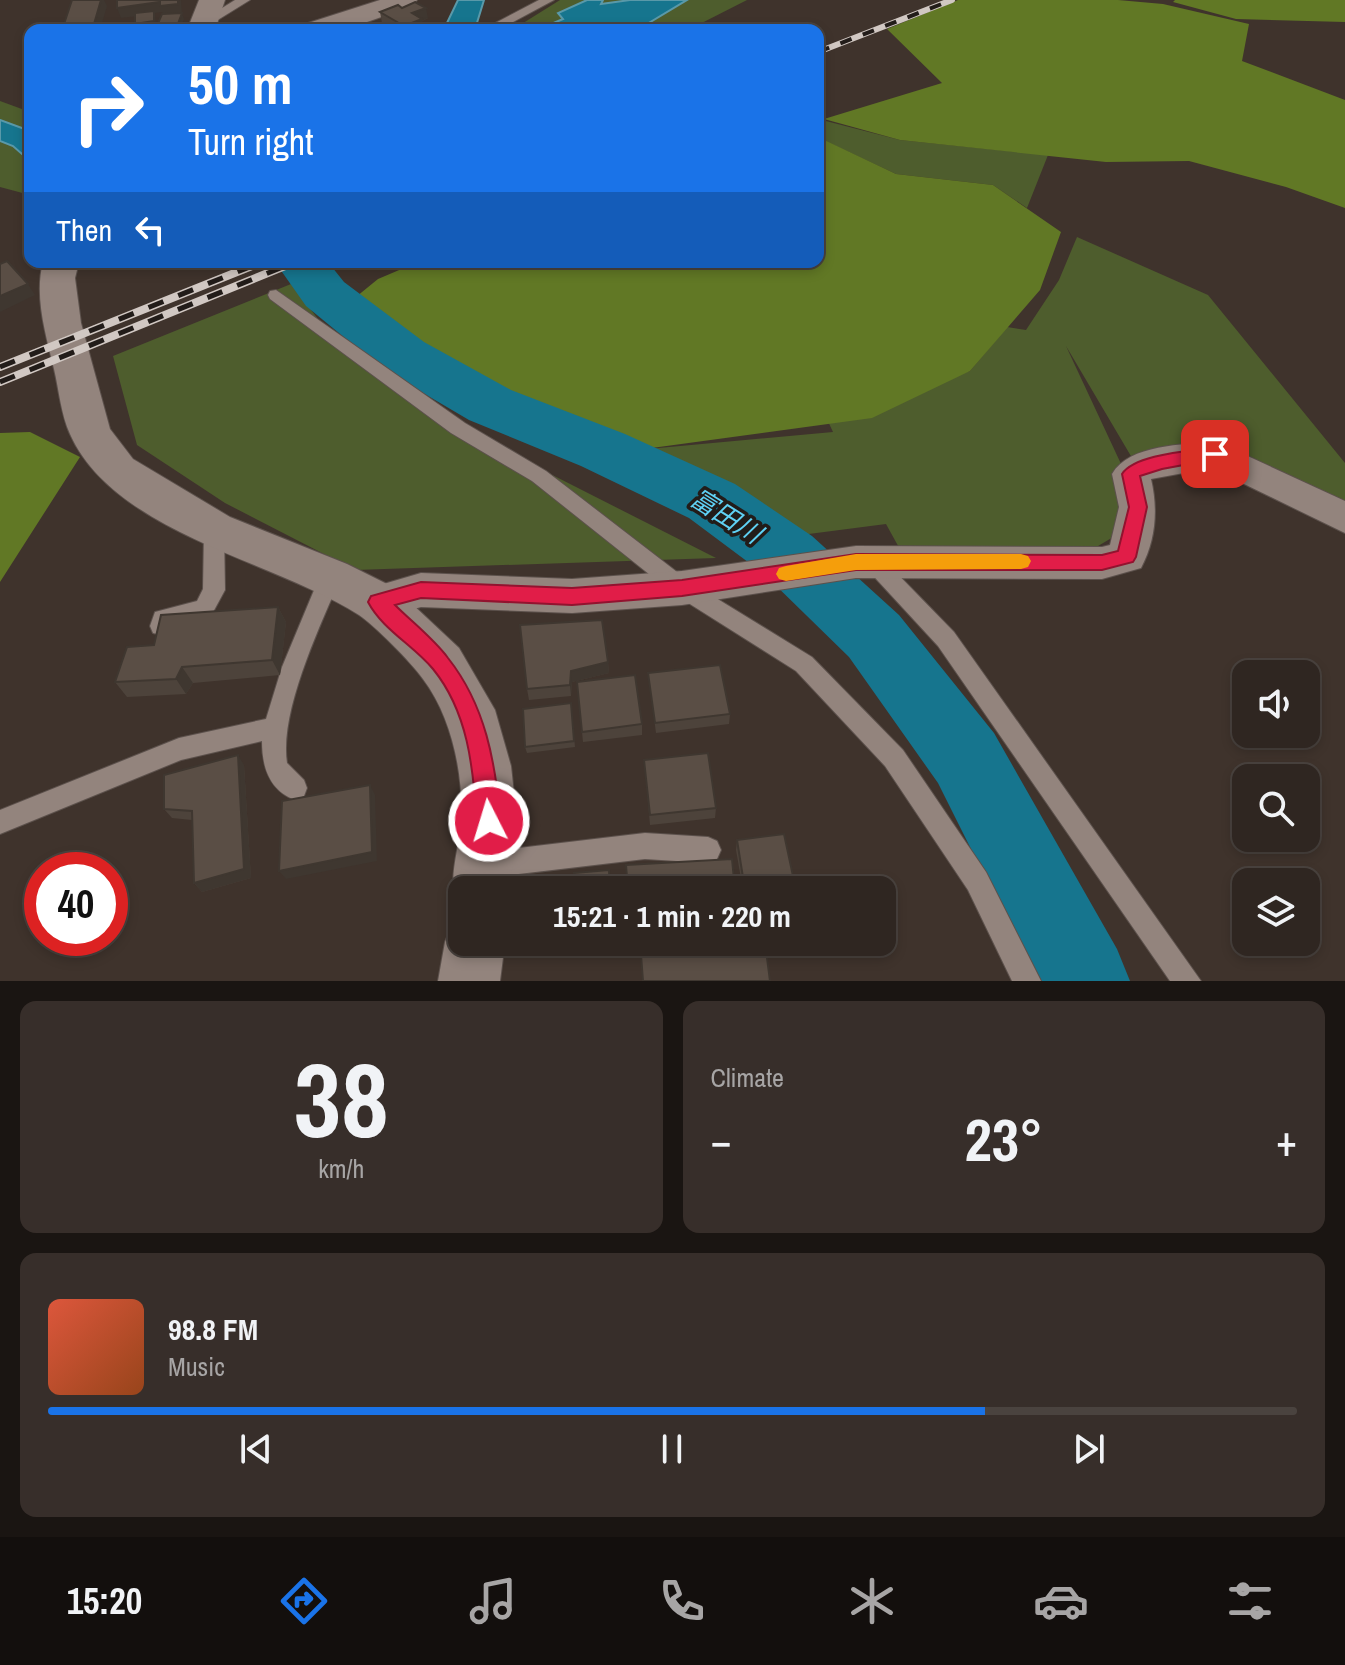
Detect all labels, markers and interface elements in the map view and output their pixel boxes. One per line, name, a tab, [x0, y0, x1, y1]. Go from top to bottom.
text: 50 m	[188, 46, 293, 121]
icon: right	[56, 56, 160, 160]
text: Turn right	[188, 118, 313, 166]
icon: left	[128, 208, 172, 252]
text: Then	[56, 210, 112, 250]
pin	[1181, 420, 1249, 488]
icon: arrive	[1193, 432, 1237, 476]
water label: 富田川	[684, 480, 771, 553]
map controls	[1232, 660, 1320, 956]
button: sound	[1232, 660, 1320, 748]
button: search	[1232, 764, 1320, 852]
position arrow	[447, 779, 531, 863]
speed limit sign: 40	[24, 852, 128, 956]
button: layers	[1232, 868, 1320, 956]
text: 15:21 · 1 min · 220 m	[553, 896, 791, 936]
text: 38	[294, 1029, 389, 1169]
text: Climate	[711, 1060, 784, 1095]
text: 23°	[964, 1099, 1043, 1180]
text: −	[711, 1110, 732, 1170]
text: +	[1276, 1110, 1297, 1170]
text: km/h	[318, 1151, 364, 1186]
text: 98.8 FM	[168, 1309, 258, 1349]
text: Music	[168, 1349, 225, 1384]
icon: previous	[234, 1427, 278, 1471]
icon: pause	[650, 1427, 694, 1471]
icon: next	[1067, 1427, 1111, 1471]
icon: directions	[276, 1573, 332, 1629]
icon: music	[465, 1573, 521, 1629]
icon: phone	[654, 1573, 710, 1629]
icon: climate	[844, 1573, 900, 1629]
icon: car	[1033, 1573, 1089, 1629]
icon: filters	[1222, 1573, 1278, 1629]
text: 15:20	[67, 1577, 142, 1625]

